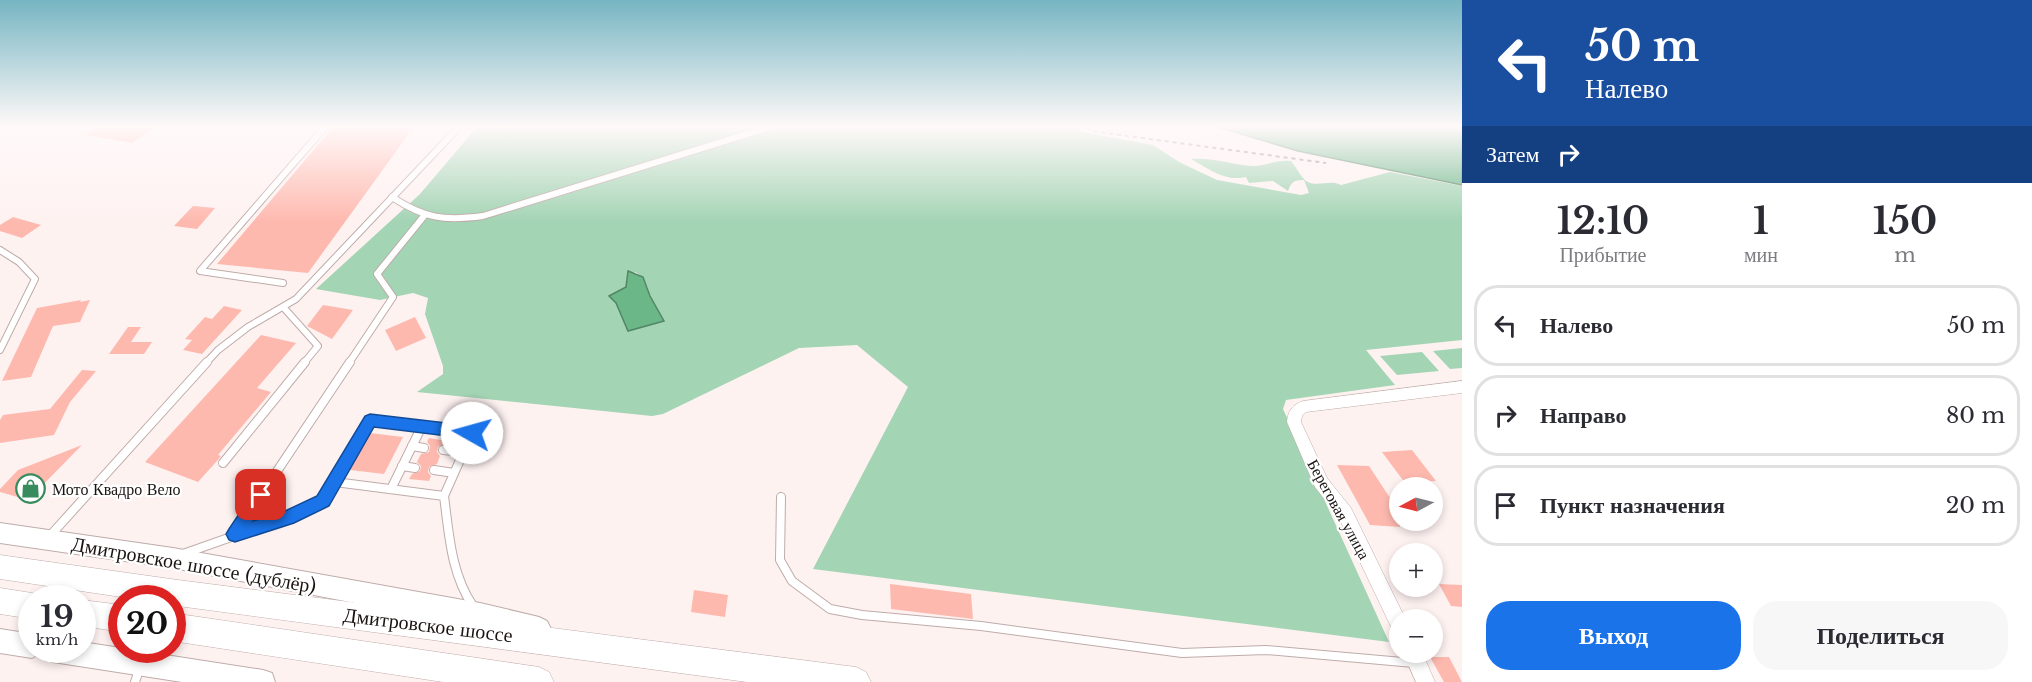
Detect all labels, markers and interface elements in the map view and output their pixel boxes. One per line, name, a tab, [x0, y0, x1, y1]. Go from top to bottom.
text: 50 m	[1585, 20, 1699, 72]
icon: left	[1486, 24, 1564, 102]
text: Налево	[1585, 72, 1668, 105]
icon: right	[1552, 138, 1585, 171]
text: Затем	[1486, 141, 1540, 168]
text: 12:10	[1557, 199, 1649, 244]
text: 1	[1753, 199, 1769, 244]
text: 150	[1873, 199, 1937, 244]
text: Прибытие	[1559, 243, 1647, 267]
text: мин	[1744, 243, 1778, 267]
text: m	[1894, 243, 1916, 267]
icon: left	[1489, 309, 1522, 342]
text: Налево	[1540, 312, 1613, 339]
text: 50 m	[1947, 312, 2005, 339]
icon: right	[1489, 399, 1522, 432]
position arrow	[440, 401, 504, 465]
text: Направо	[1540, 402, 1626, 429]
text: 80 m	[1946, 402, 2005, 429]
street label: Береговая улица	[1303, 455, 1375, 563]
pin	[235, 469, 286, 520]
shop icon: Мото Квадро Вело	[15, 473, 47, 505]
north arrow	[1389, 477, 1443, 531]
map controls	[1389, 477, 1443, 663]
icon: arrive	[244, 478, 277, 511]
place label: Мото Квадро Вело	[52, 479, 181, 499]
icon: arrive	[1489, 489, 1522, 522]
text: Пункт назначения	[1540, 492, 1725, 519]
text: 20 m	[1946, 492, 2005, 519]
street label: Дмитровское шоссе (дублёр)	[70, 532, 318, 598]
button: +	[1389, 543, 1443, 597]
speed limit sign: 20	[108, 585, 186, 663]
text: 19	[40, 598, 74, 635]
button: Выход	[1486, 601, 1741, 670]
button: Поделиться	[1753, 601, 2008, 670]
street label: Дмитровское шоссе	[342, 603, 514, 647]
button: −	[1389, 609, 1443, 663]
text: km/h	[36, 630, 78, 649]

